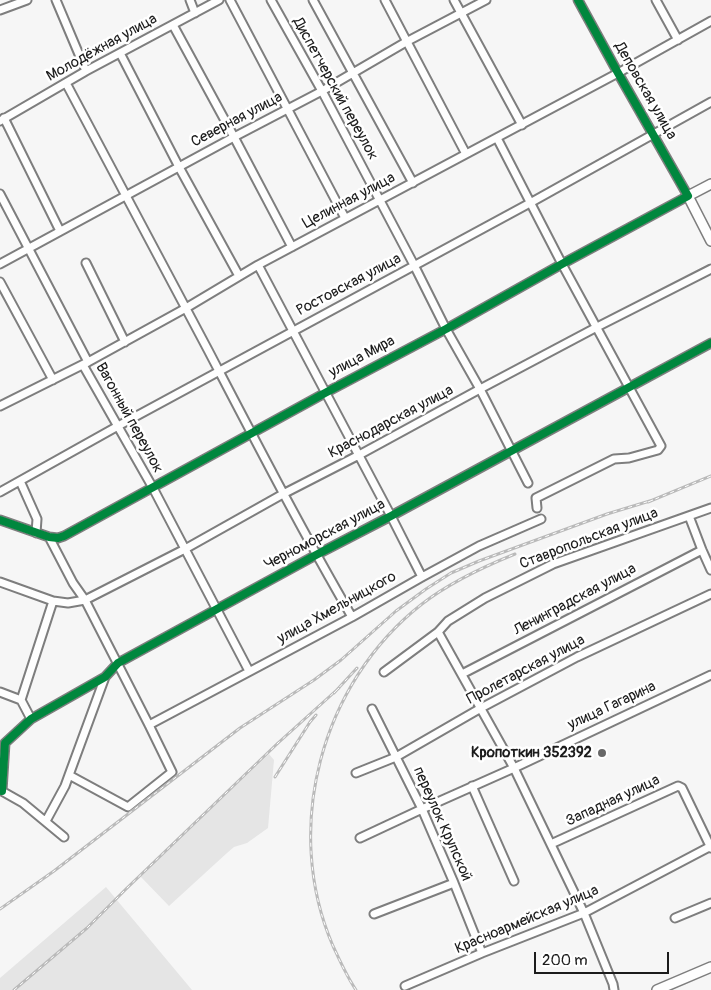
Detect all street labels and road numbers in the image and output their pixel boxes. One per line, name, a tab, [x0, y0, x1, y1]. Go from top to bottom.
street label: Молодёжная улица	[44, 10, 160, 86]
street label: Диспетчерский переулок	[288, 15, 382, 163]
street label: Деповская улица	[610, 39, 680, 143]
street label: Северная улица	[188, 88, 286, 152]
street label: Целинная улица	[300, 169, 398, 233]
street label: Ростовская улица	[294, 250, 404, 320]
street label: улица Мира	[326, 332, 398, 382]
street label: Вагонный переулок	[91, 360, 167, 476]
street label: Краснодарская улица	[325, 381, 457, 463]
street label: Черноморская улица	[262, 496, 388, 574]
street label: Ставропольская улица	[517, 504, 661, 574]
street label: Ленинградская улица	[511, 560, 639, 640]
street label: улица Хмельницкого	[274, 568, 400, 648]
street label: Пролетарская улица	[464, 631, 588, 709]
street label: улица Гагарина	[565, 678, 659, 734]
street label: переулок Крупской	[409, 764, 475, 884]
street label: Западная улица	[563, 771, 663, 831]
street label: Красноармейская улица	[452, 882, 602, 958]

